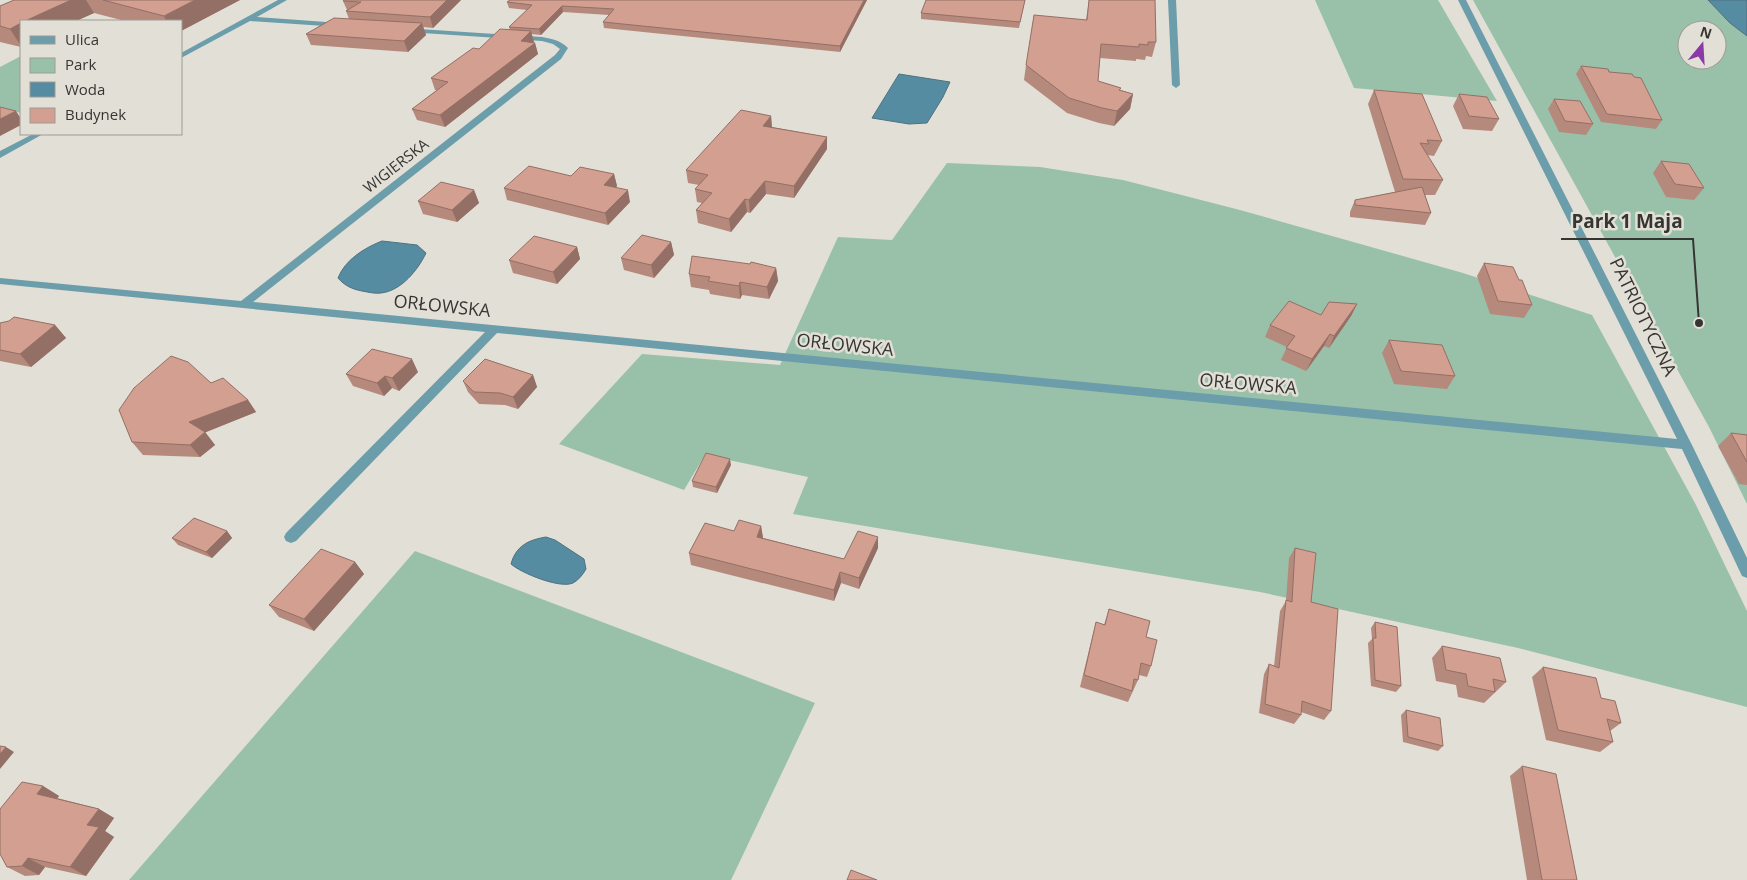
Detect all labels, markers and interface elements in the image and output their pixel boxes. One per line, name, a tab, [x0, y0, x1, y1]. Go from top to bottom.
legend	[20, 20, 182, 135]
north arrow	[1677, 20, 1727, 70]
text: N	[1698, 21, 1715, 43]
text: Ulica	[65, 29, 99, 49]
text: Park	[65, 54, 96, 74]
text: Woda	[65, 79, 105, 99]
text: Budynek	[65, 104, 126, 124]
street label: WIGIERSKA	[359, 133, 433, 197]
callout: Park 1 Maja	[1561, 205, 1693, 239]
text: Park 1 Maja	[1571, 208, 1683, 234]
street label: PATRIOTYCZNA	[1605, 253, 1683, 380]
street label: ORŁOWSKA	[392, 288, 492, 322]
street label: ORŁOWSKA	[795, 327, 895, 361]
street label: ORŁOWSKA	[1199, 367, 1298, 399]

